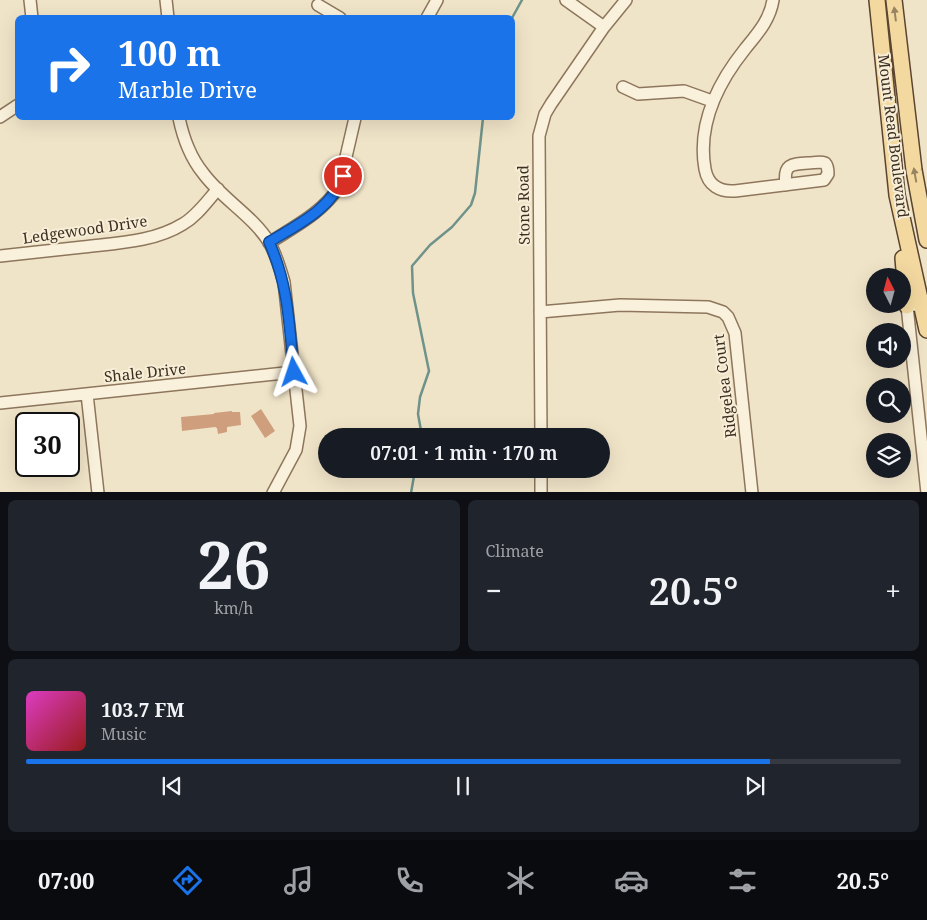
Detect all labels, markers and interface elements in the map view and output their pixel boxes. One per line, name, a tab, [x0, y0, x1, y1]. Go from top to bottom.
one-way arrow	[891, 6, 899, 22]
text: 100 m	[118, 29, 221, 76]
icon: right	[35, 35, 100, 100]
street label: Mount Read Boulevard	[874, 53, 914, 219]
text: Marble Drive	[118, 74, 257, 104]
pin	[322, 155, 364, 197]
icon: arrive	[329, 162, 357, 190]
street label: Stone Road	[512, 165, 534, 245]
one-way arrow	[910, 167, 918, 183]
street label: Ledgewood Drive	[21, 210, 148, 248]
north arrow	[866, 268, 911, 312]
map controls	[866, 268, 911, 478]
button: sound	[866, 323, 911, 368]
street label: Ridgelea Court	[708, 333, 740, 439]
position arrow	[267, 345, 319, 397]
street label: Shale Drive	[103, 358, 187, 386]
button: search	[866, 378, 911, 423]
speed limit sign: 30	[15, 412, 80, 477]
button: layers	[866, 433, 911, 478]
text: 07:01 · 1 min · 170 m	[370, 440, 558, 466]
text: 26	[197, 520, 270, 608]
text: Climate	[486, 540, 544, 562]
text: 20.5°	[649, 564, 738, 616]
text: −	[486, 571, 502, 609]
text: +	[885, 571, 901, 609]
text: km/h	[214, 597, 253, 619]
text: 103.7 FM	[101, 697, 184, 723]
text: Music	[101, 723, 146, 745]
icon: previous	[158, 772, 186, 800]
icon: pause	[449, 772, 477, 800]
icon: next	[741, 772, 769, 800]
icon: directions	[170, 863, 205, 898]
icon: music	[281, 863, 316, 898]
icon: phone	[392, 863, 427, 898]
icon: climate	[503, 863, 538, 898]
icon: car	[614, 863, 649, 898]
icon: filters	[725, 863, 760, 898]
text: 07:00	[38, 865, 94, 895]
text: 20.5°	[836, 865, 889, 895]

